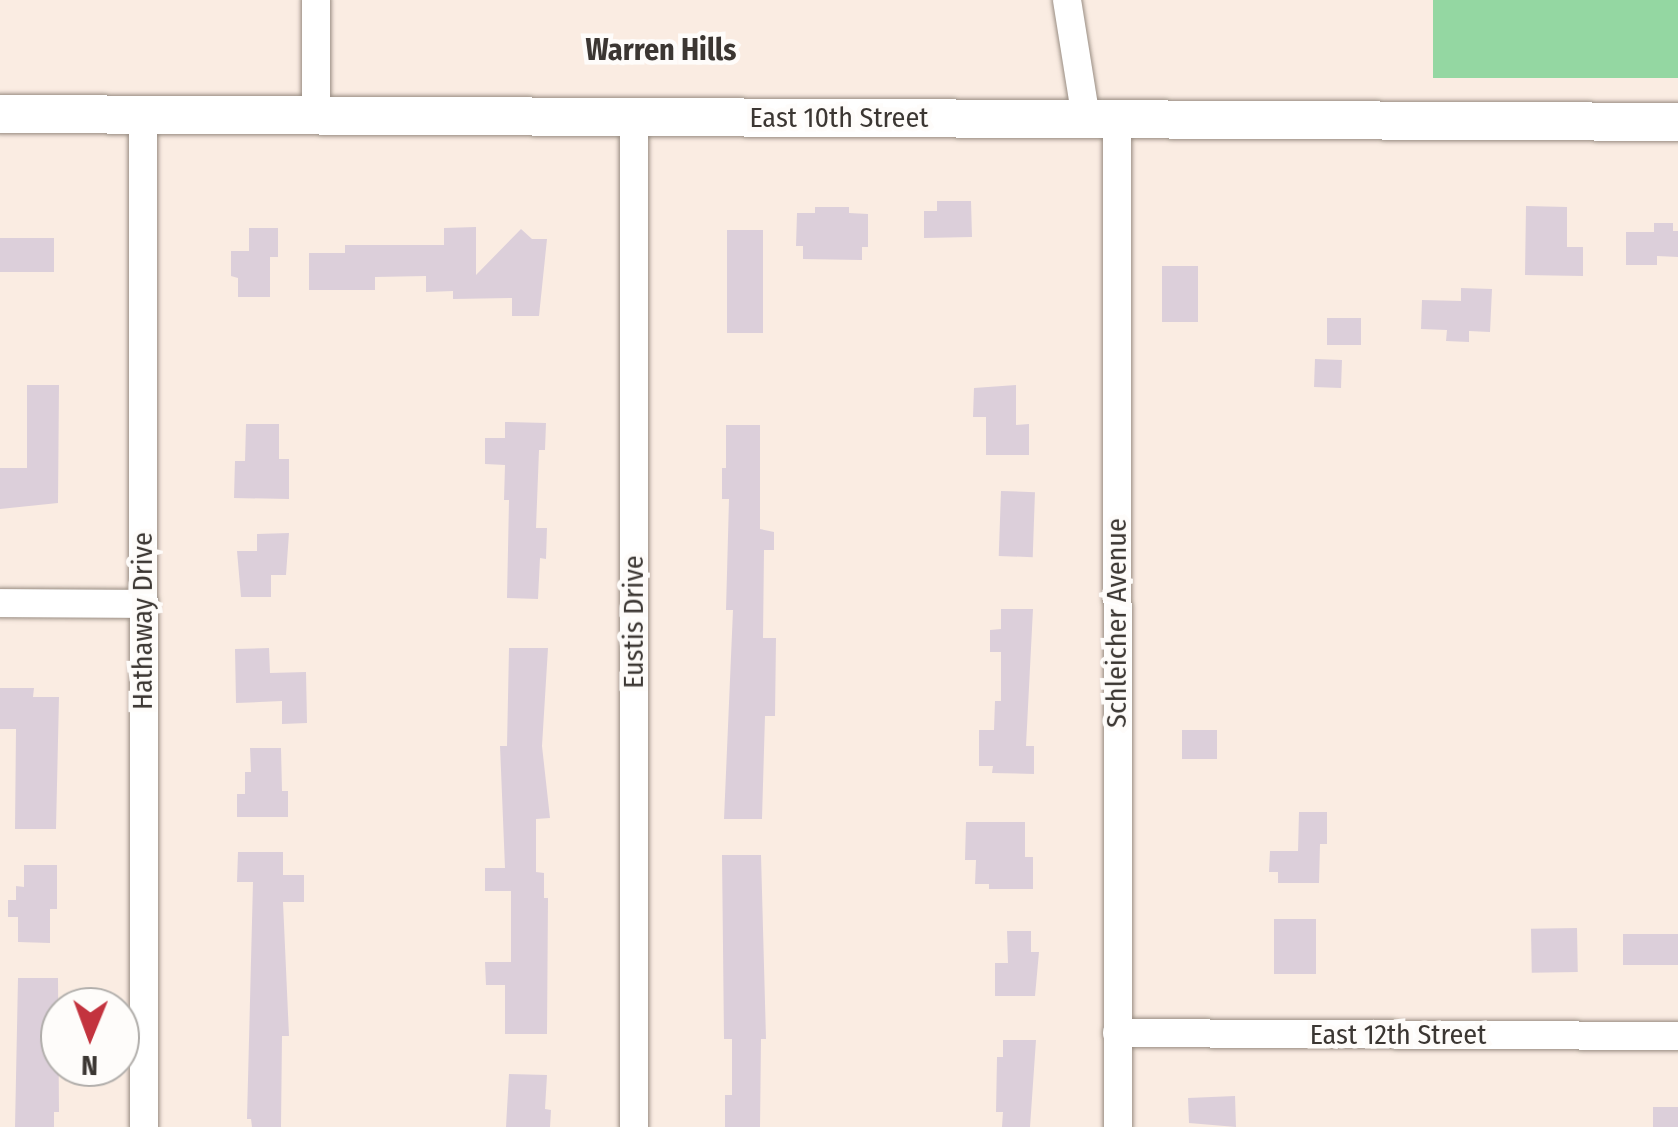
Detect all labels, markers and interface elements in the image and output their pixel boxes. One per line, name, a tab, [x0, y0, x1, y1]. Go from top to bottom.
district label: Warren Hills	[586, 32, 736, 68]
street label: East 10th Street	[750, 101, 928, 135]
street label: Schleicher Avenue	[1100, 518, 1134, 728]
street label: Hathaway Drive	[126, 532, 160, 710]
street label: Eustis Drive	[617, 555, 651, 689]
north arrow	[40, 987, 140, 1087]
street label: East 12th Street	[1310, 1018, 1486, 1052]
text: N	[81, 1049, 98, 1082]

